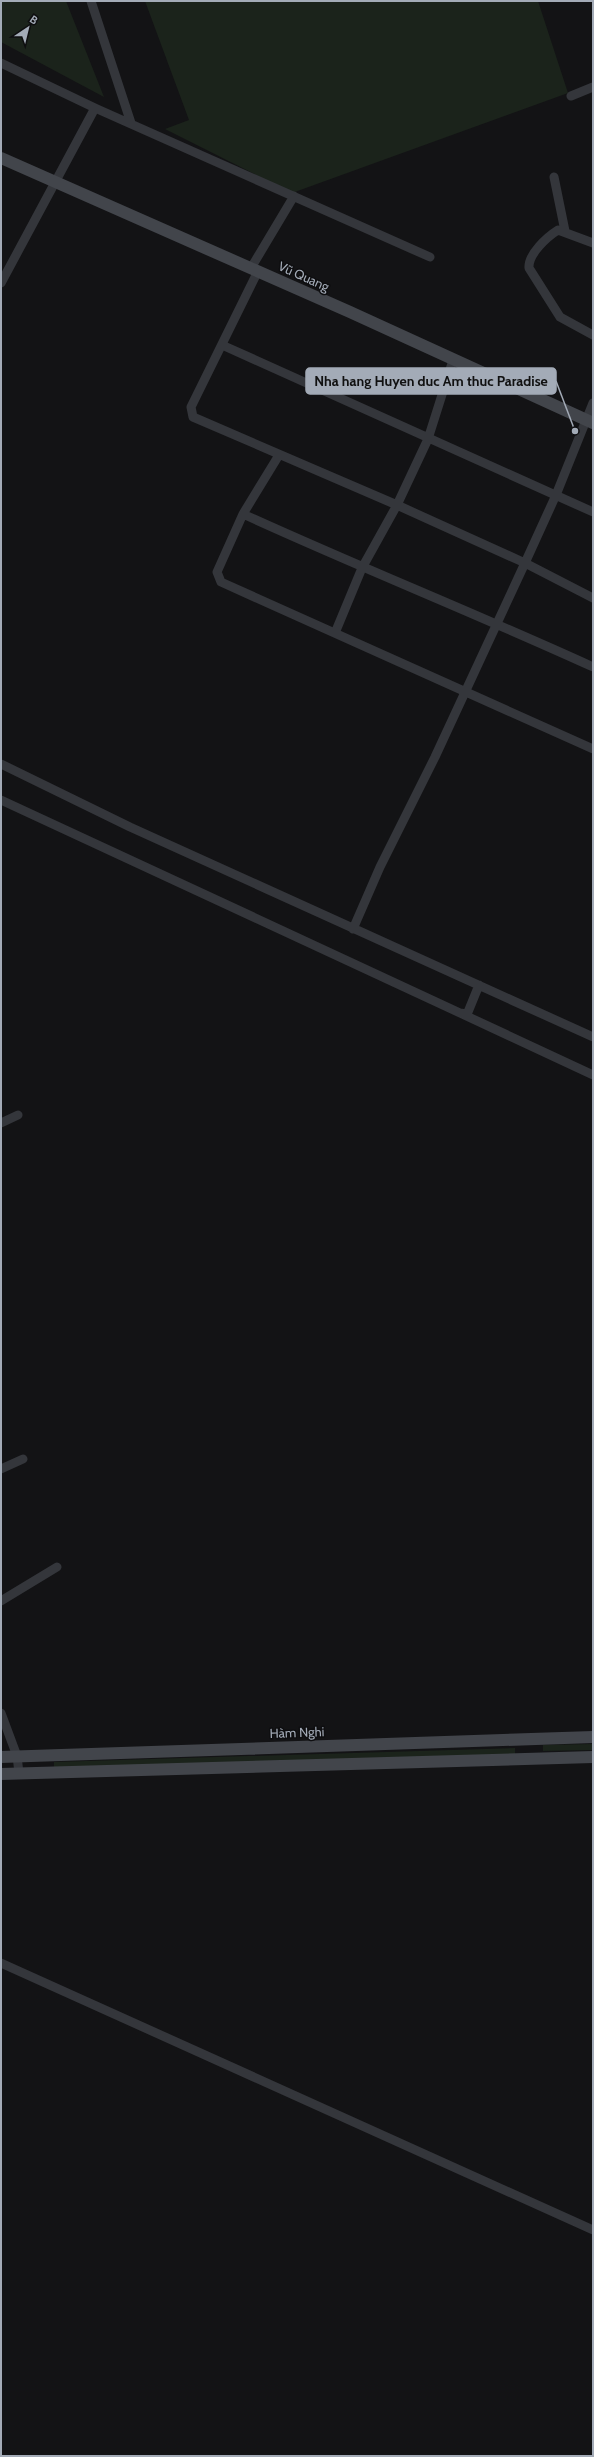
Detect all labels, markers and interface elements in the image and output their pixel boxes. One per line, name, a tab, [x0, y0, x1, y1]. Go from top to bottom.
north arrow	[8, 8, 48, 48]
text: B	[27, 12, 41, 28]
street label: Vũ Quang	[276, 258, 332, 294]
callout: Nha hang Huyen duc Am thuc Paradise	[306, 368, 556, 394]
text: Nha hang Huyen duc Am thuc Paradise	[314, 372, 548, 390]
street label: Hàm Nghi	[269, 1723, 325, 1741]

